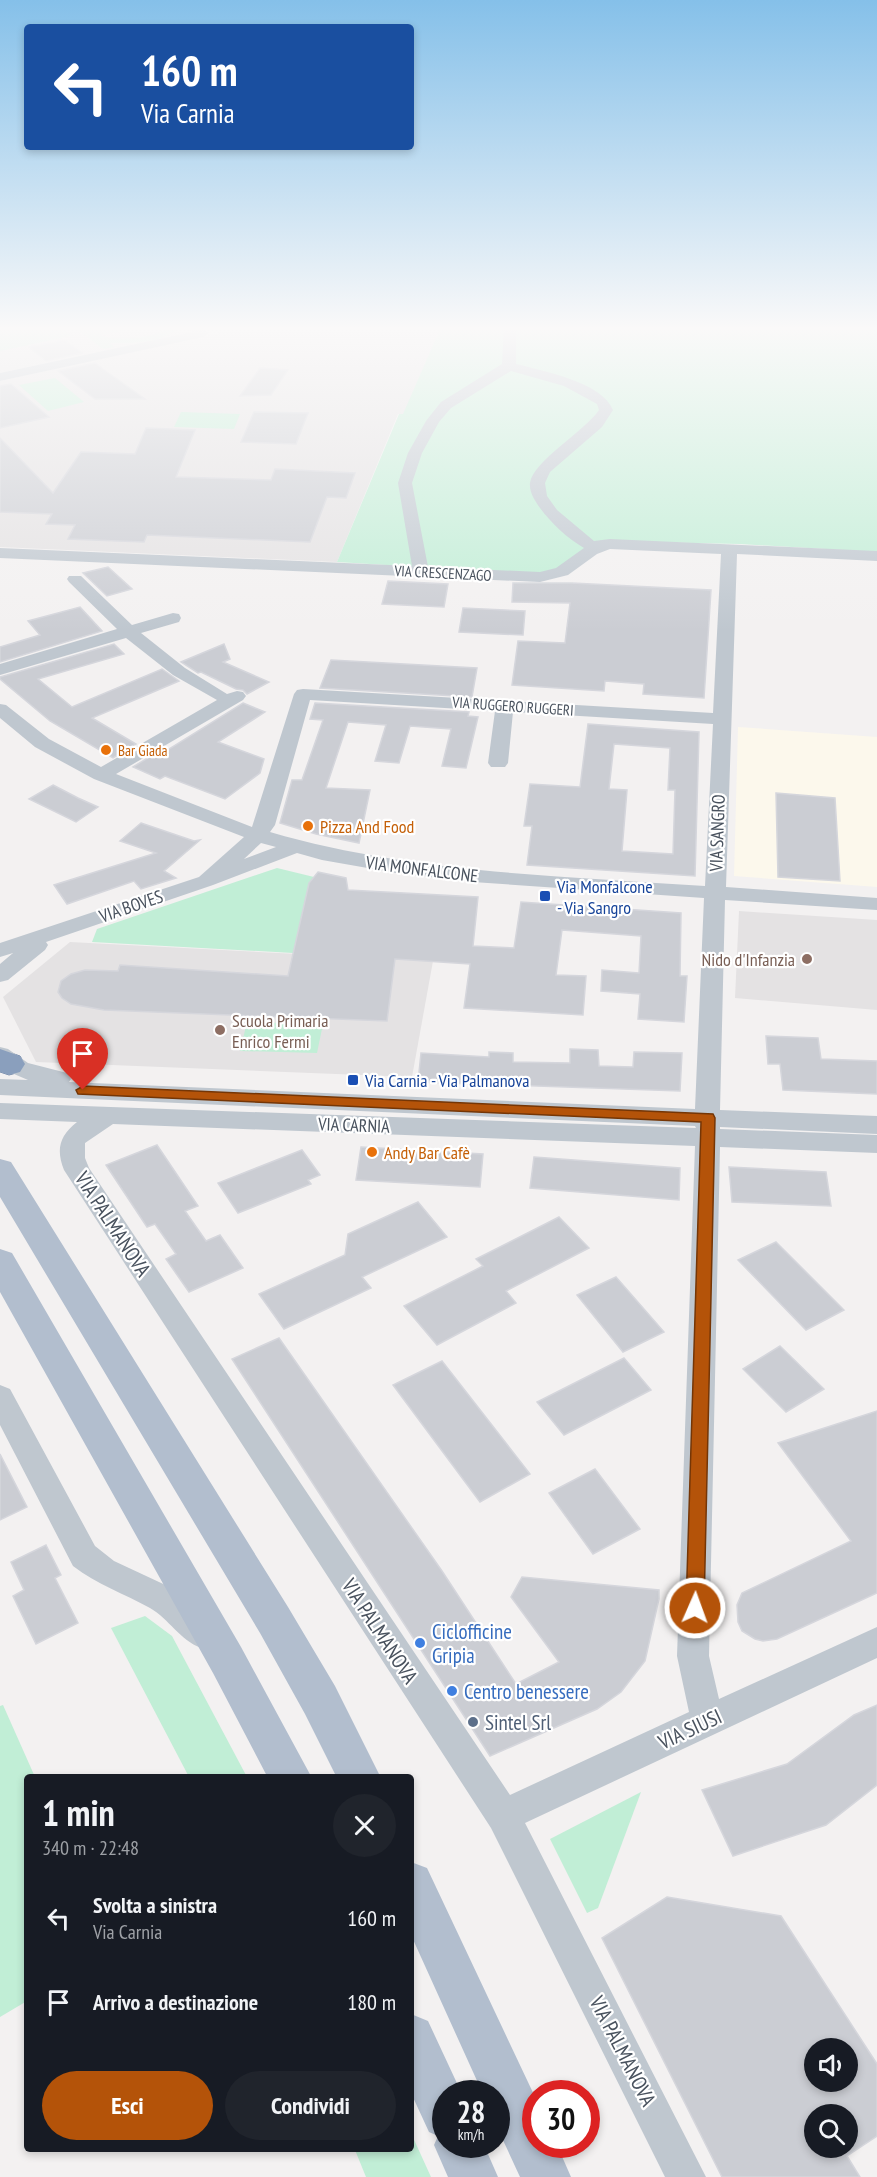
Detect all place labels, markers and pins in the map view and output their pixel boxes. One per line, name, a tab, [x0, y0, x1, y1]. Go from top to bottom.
place label: Bar Giada	[118, 741, 168, 760]
marker: Bar Giada	[99, 743, 113, 757]
place label: Pizza And Food	[320, 815, 414, 838]
marker: Pizza And Food	[301, 819, 315, 833]
place label: Via Monfalcone - Via Sangro	[556, 875, 653, 919]
marker: Via Monfalcone - Via Sangro	[538, 889, 552, 903]
place label: Nido d'Infanzia	[702, 948, 795, 971]
marker: Nido d'Infanzia	[800, 952, 814, 966]
place label: Scuola Primaria Enrico Fermi	[232, 1009, 328, 1053]
marker: Scuola Primaria Enrico Fermi	[213, 1023, 227, 1037]
pin	[57, 1028, 108, 1090]
place label: Via Carnia - Via Palmanova	[364, 1069, 529, 1092]
marker: Via Carnia - Via Palmanova	[346, 1073, 360, 1087]
place label: Andy Bar Cafè	[384, 1141, 470, 1164]
marker: Andy Bar Cafè	[365, 1145, 379, 1159]
place label: Ciclofficine Gripia	[432, 1618, 512, 1669]
marker: Ciclofficine Gripia	[413, 1636, 427, 1650]
place label: Centro benessere	[464, 1678, 589, 1705]
marker: Centro benessere	[445, 1684, 459, 1698]
place label: Sintel Srl	[485, 1709, 551, 1736]
marker: Sintel Srl	[466, 1715, 480, 1729]

